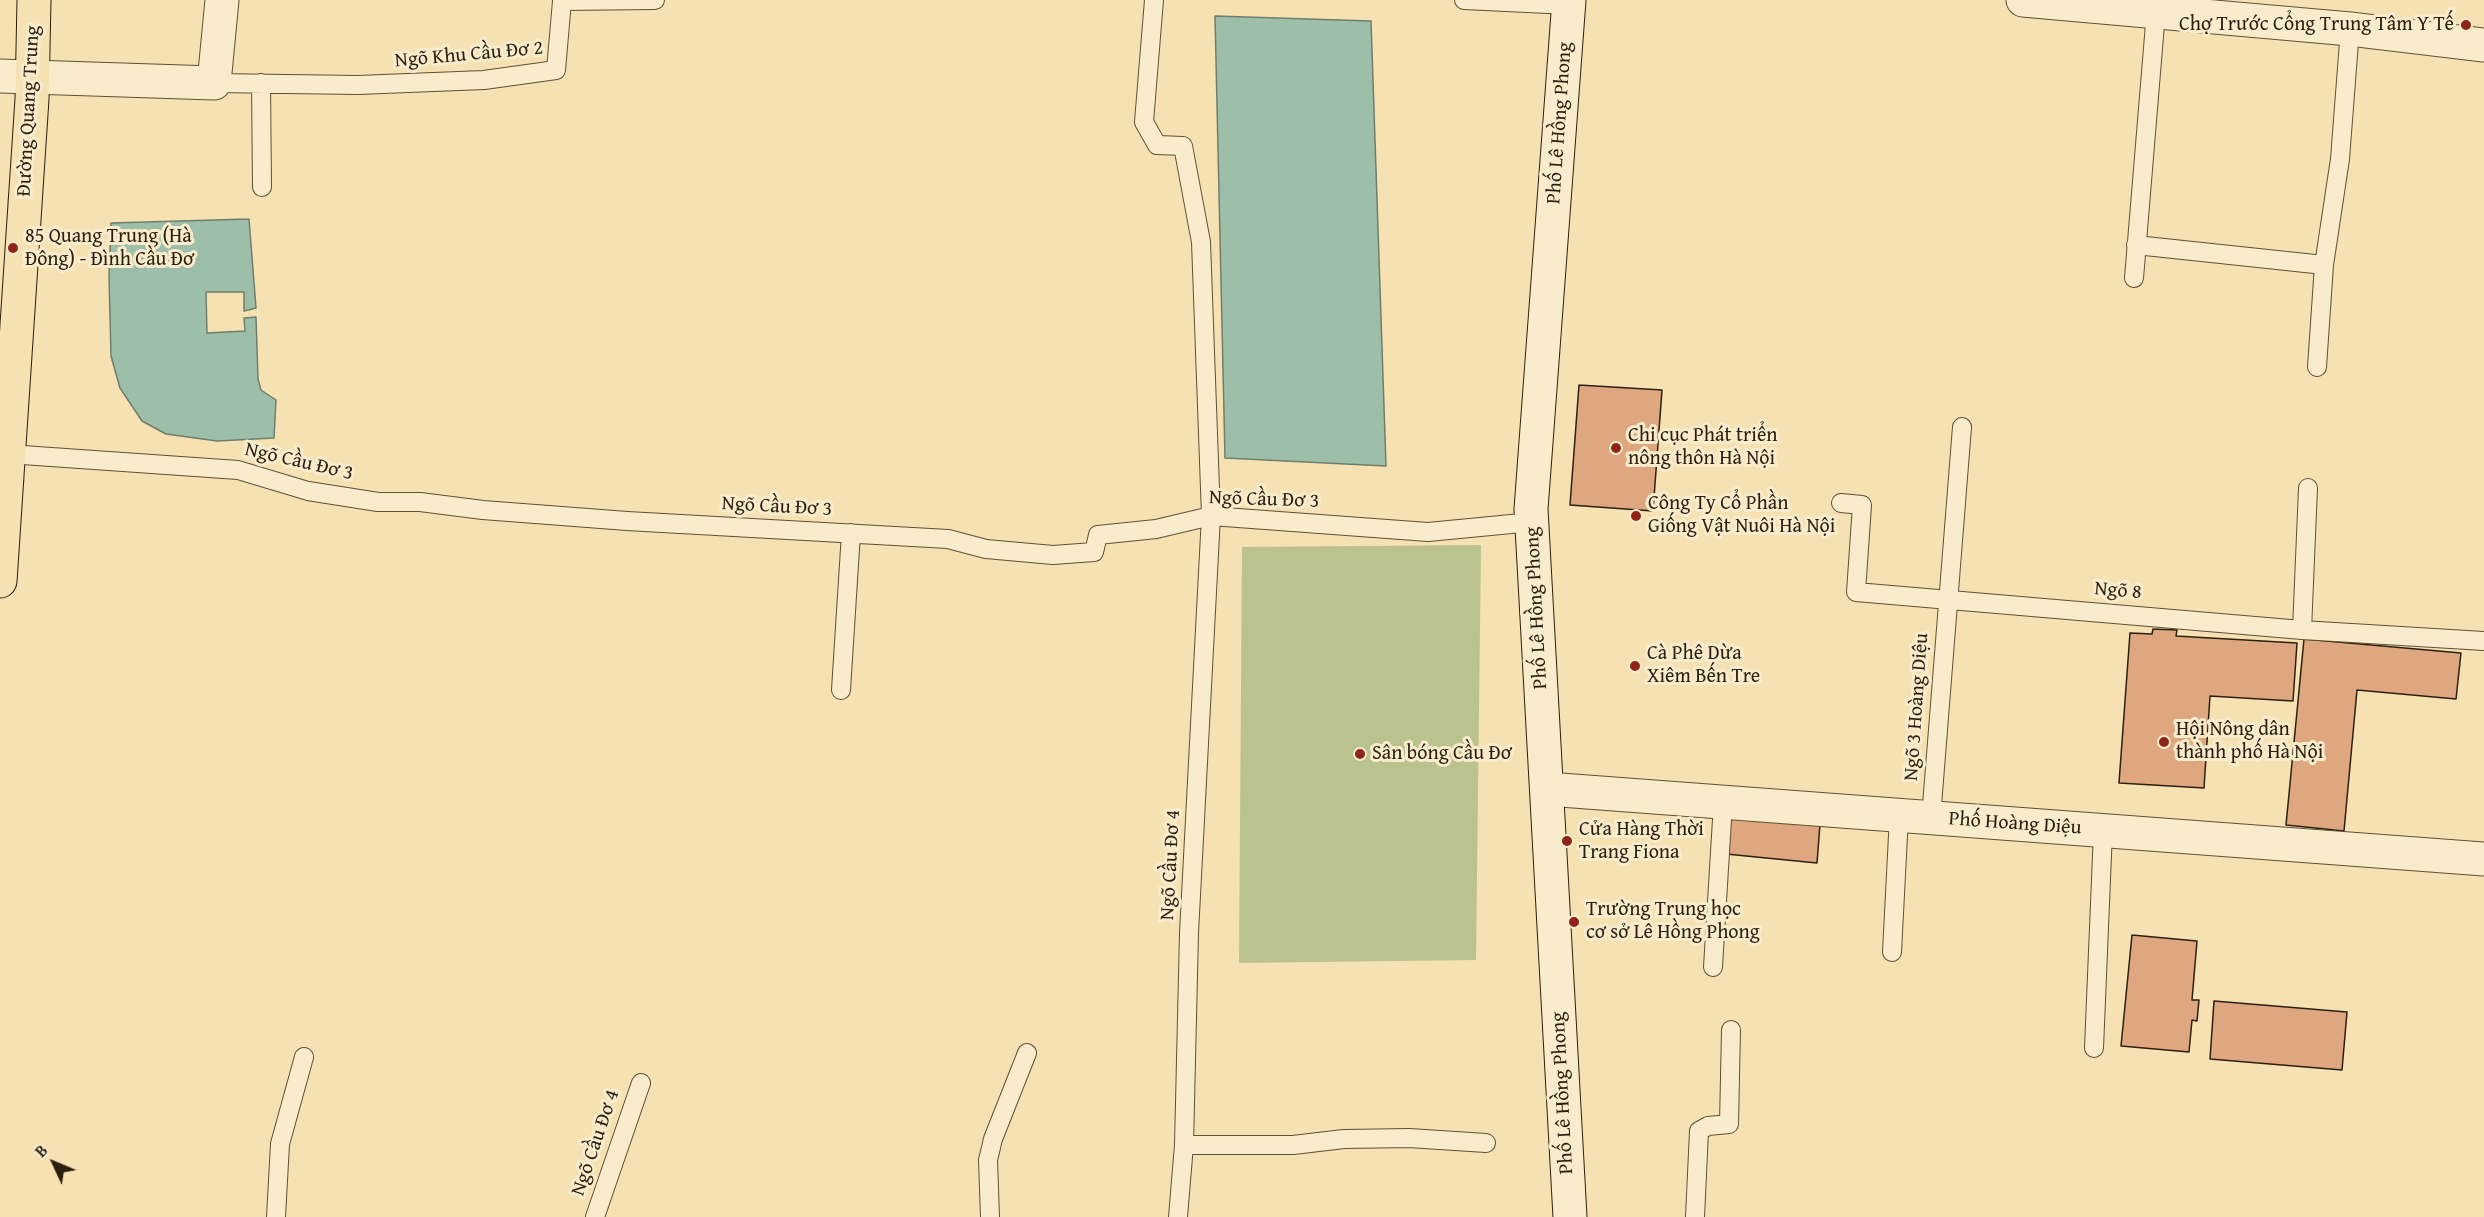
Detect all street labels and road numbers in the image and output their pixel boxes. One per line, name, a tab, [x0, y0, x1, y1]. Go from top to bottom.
street label: Đường Quang Trung	[13, 25, 45, 197]
street label: Ngõ Khu Cầu Đơ 2	[394, 37, 544, 73]
street label: Phố Lê Hồng Phong	[1542, 41, 1578, 205]
street label: Ngõ Cầu Đơ 3	[242, 438, 356, 486]
street label: Ngõ Cầu Đơ 3	[1208, 486, 1320, 514]
street label: Ngõ Cầu Đơ 3	[721, 492, 833, 522]
street label: Phố Lê Hồng Phong	[1521, 526, 1553, 690]
street label: Ngõ 8	[2093, 577, 2143, 605]
street label: Ngõ 3 Hoàng Diệu	[1900, 632, 1934, 782]
street label: Phố Hoàng Diệu	[1948, 807, 2082, 841]
street label: Ngõ Cầu Đơ 4	[1156, 809, 1186, 921]
street label: Phố Lê Hồng Phong	[1547, 1011, 1579, 1175]
street label: Ngõ Cầu Đơ 4	[567, 1087, 625, 1199]

